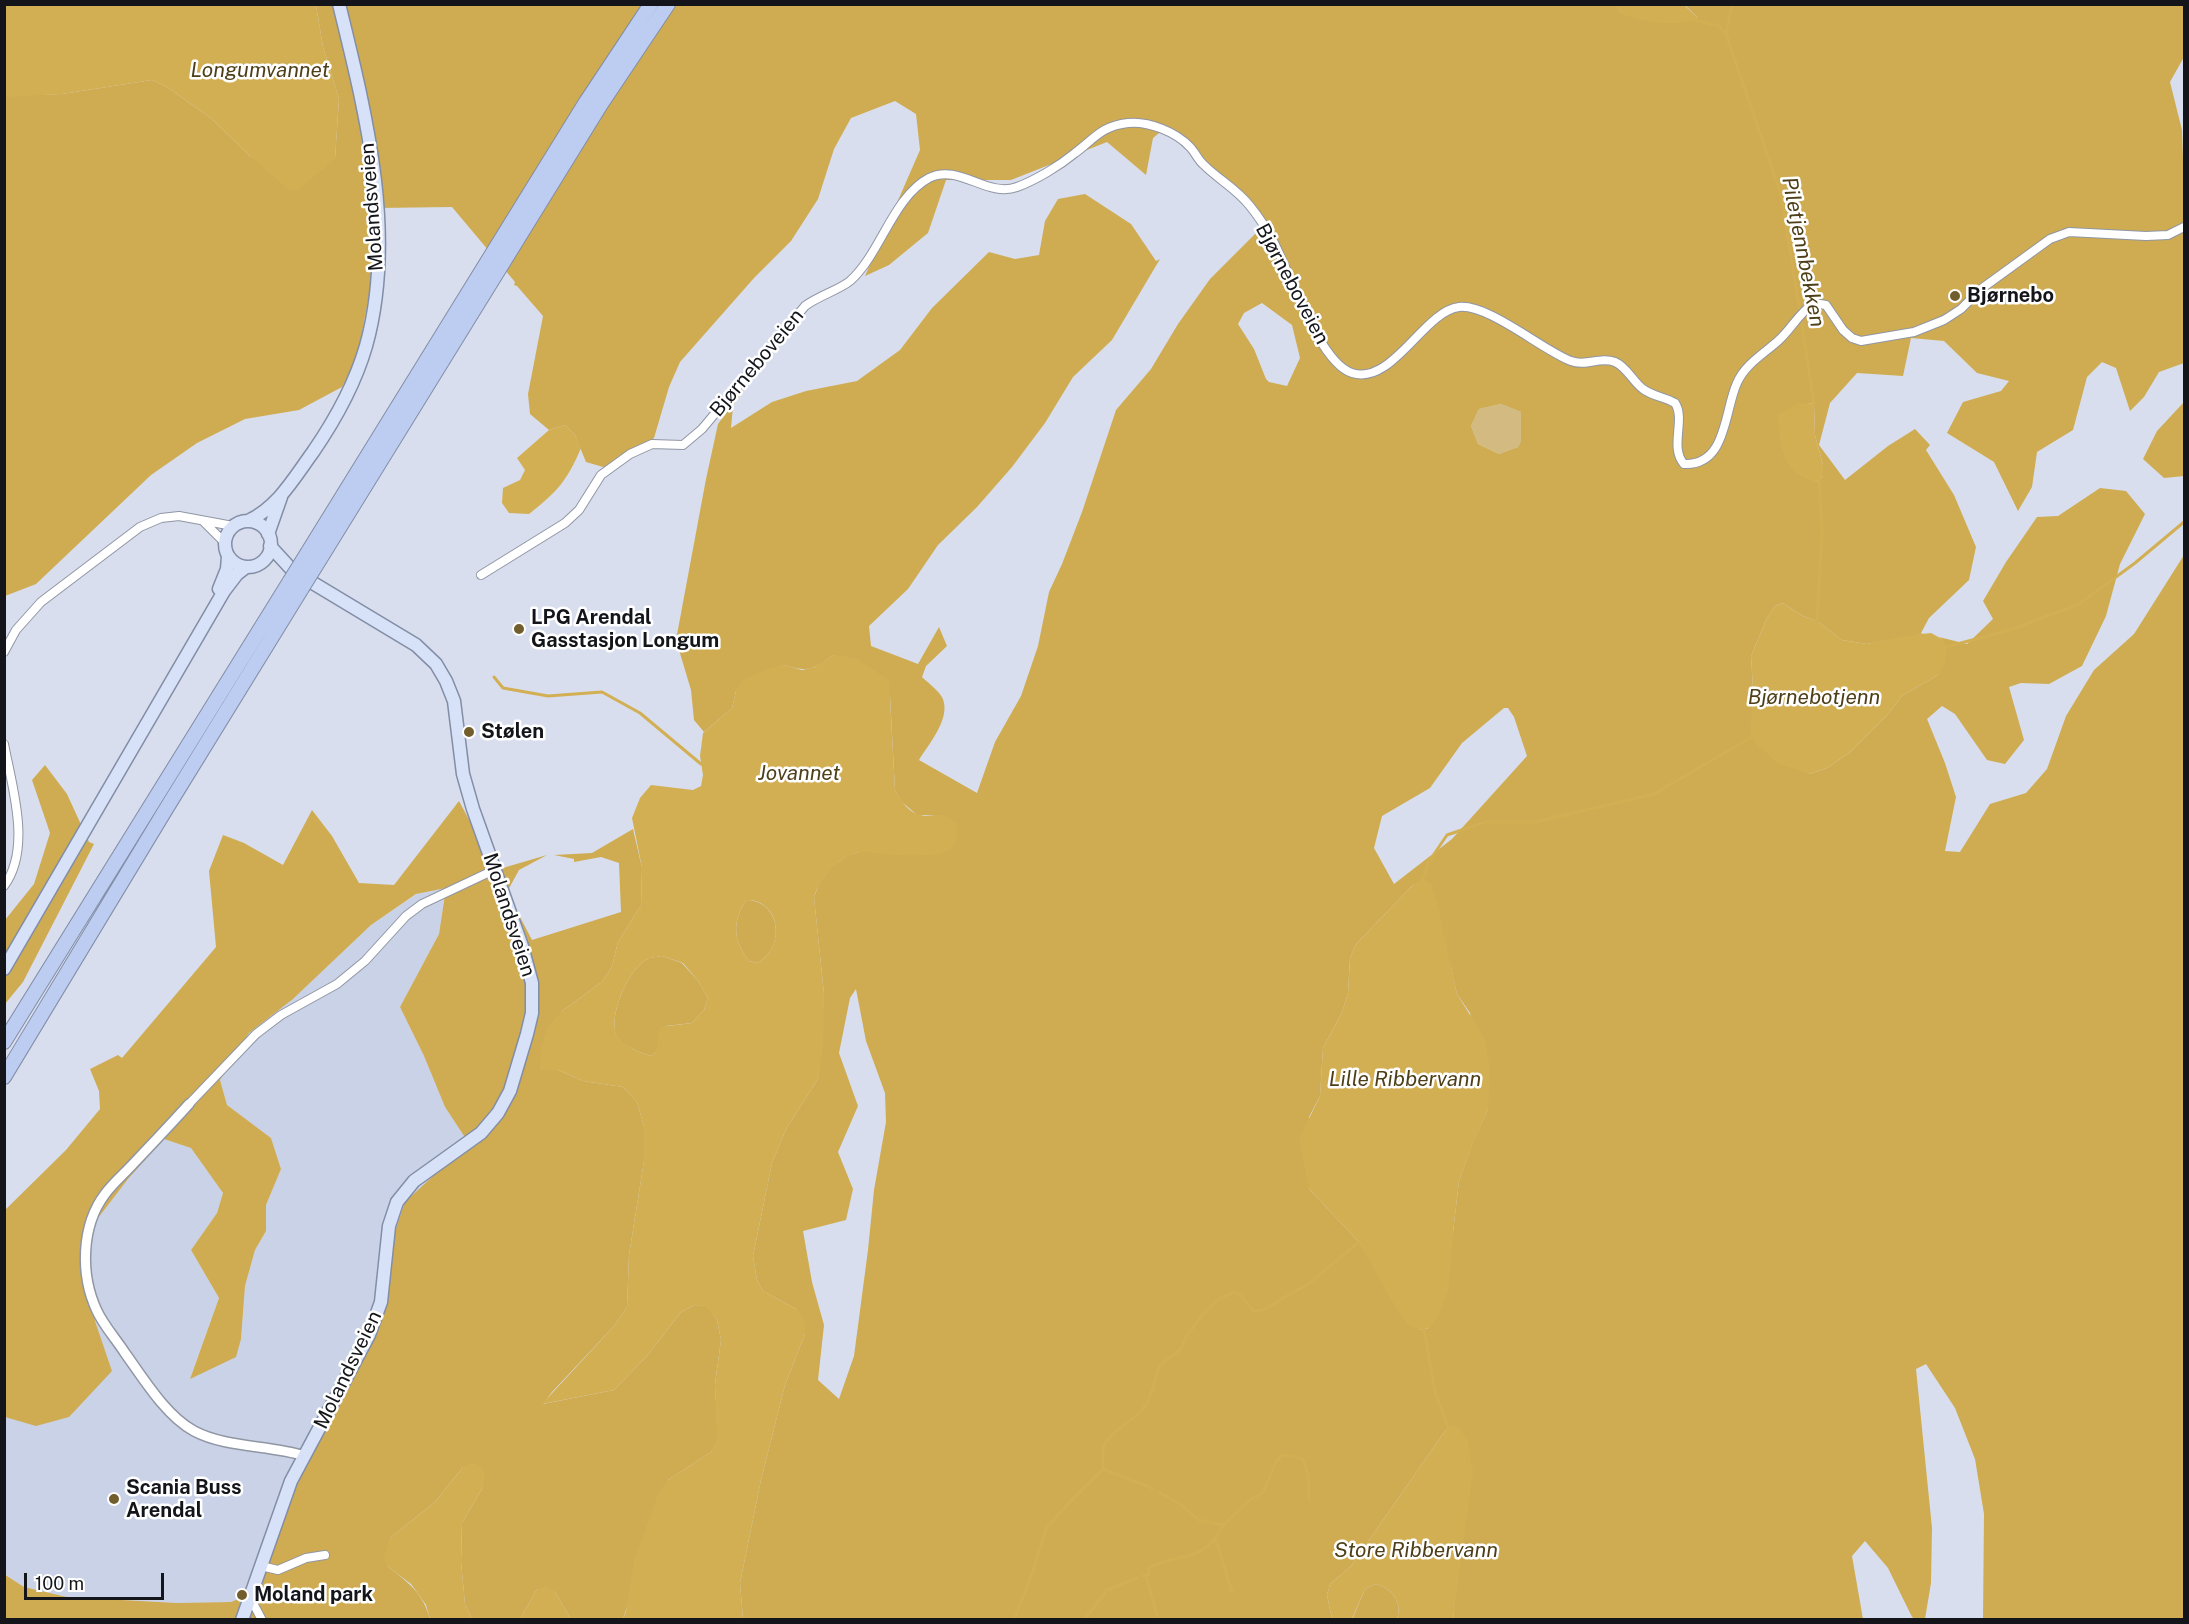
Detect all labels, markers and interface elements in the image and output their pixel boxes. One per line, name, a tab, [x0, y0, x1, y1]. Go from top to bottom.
water label: Longumvannet	[191, 58, 329, 84]
street label: Molandsveien	[356, 142, 388, 272]
water label: Piletjennbekken	[1776, 175, 1830, 329]
street label: Bjørneboveien	[1250, 220, 1334, 348]
place label: Bjørnebo	[1967, 284, 2054, 308]
marker: Bjørnebo	[1948, 289, 1962, 303]
street label: Bjørneboveien	[705, 304, 809, 422]
place label: LPG Arendal Gasstasjon Longum	[531, 606, 719, 653]
marker: LPG Arendal Gasstasjon Longum	[512, 622, 526, 636]
water label: Bjørnebotjenn	[1748, 685, 1880, 711]
place label: Stølen	[481, 720, 544, 744]
marker: Stølen	[462, 725, 476, 739]
water label: Jovannet	[758, 761, 840, 787]
street label: Molandsveien	[478, 850, 540, 980]
water label: Lille Ribbervann	[1329, 1067, 1481, 1093]
street label: Molandsveien	[309, 1307, 387, 1433]
place label: Scania Buss Arendal	[126, 1476, 242, 1523]
marker: Scania Buss Arendal	[107, 1492, 121, 1506]
water label: Store Ribbervann	[1334, 1538, 1498, 1564]
scale bar	[27, 1561, 166, 1599]
text: 100 m	[35, 1573, 84, 1594]
place label: Moland park	[254, 1583, 373, 1607]
marker: Moland park	[235, 1588, 249, 1602]

